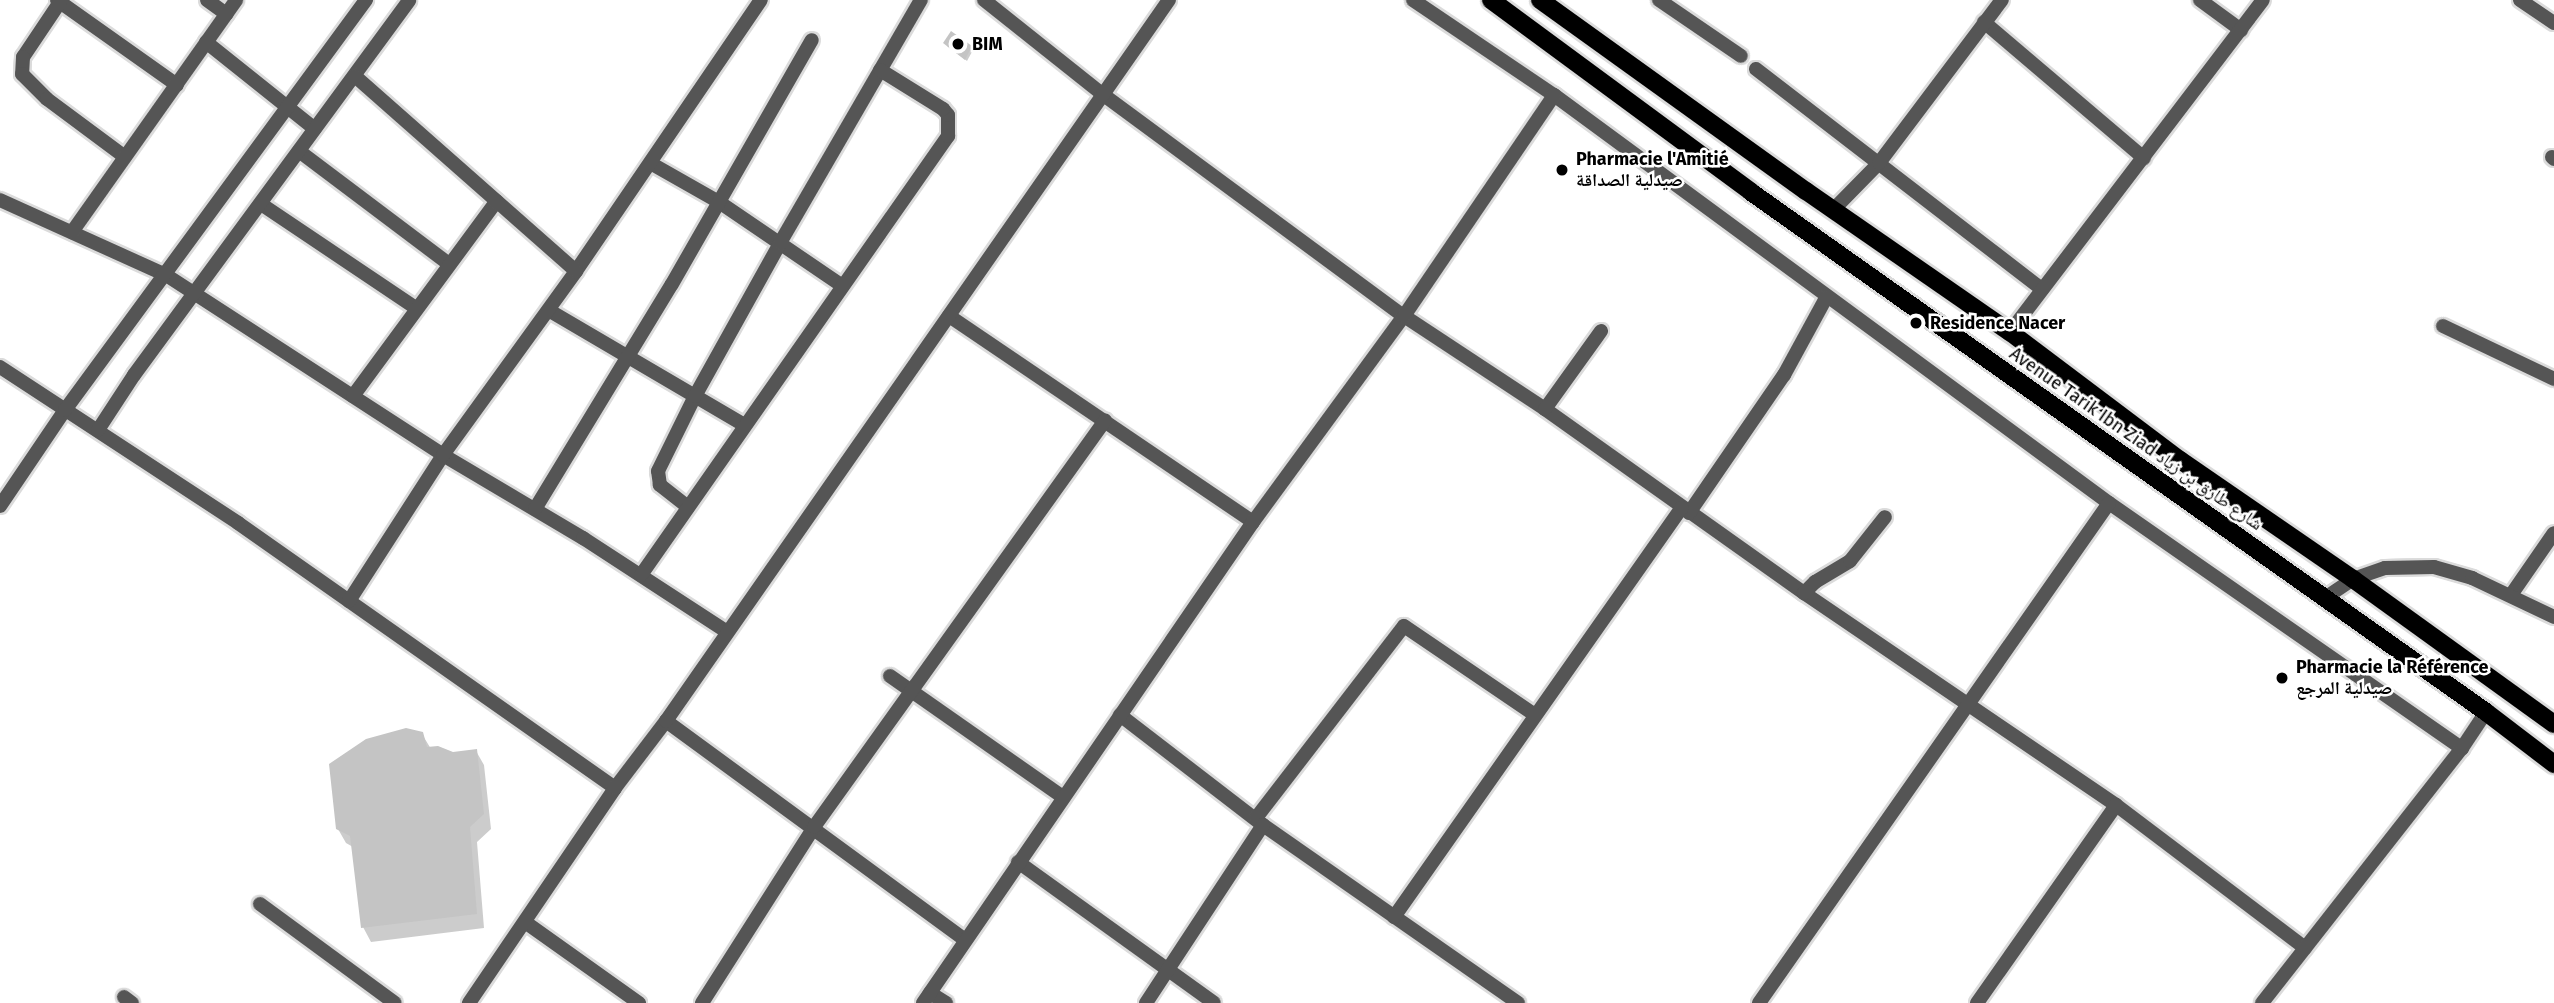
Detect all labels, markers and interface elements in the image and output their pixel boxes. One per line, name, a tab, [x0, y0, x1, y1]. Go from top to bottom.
place label: BIM	[972, 33, 1003, 55]
marker: BIM	[950, 36, 966, 52]
place label: Pharmacie l'Amitié صيدلية الصداقة	[1576, 149, 1729, 192]
marker: Pharmacie l'Amitié صيدلية الصداقة	[1554, 162, 1570, 178]
place label: Residence Nacer	[1930, 312, 2065, 334]
marker: Residence Nacer	[1908, 315, 1924, 331]
street label: Avenue Tarik Ibn Ziad شارع طارق بن زياد	[2005, 343, 2267, 535]
place label: Pharmacie la Référence صيدلية المرجع	[2296, 657, 2488, 700]
marker: Pharmacie la Référence صيدلية المرجع	[2274, 670, 2290, 686]

